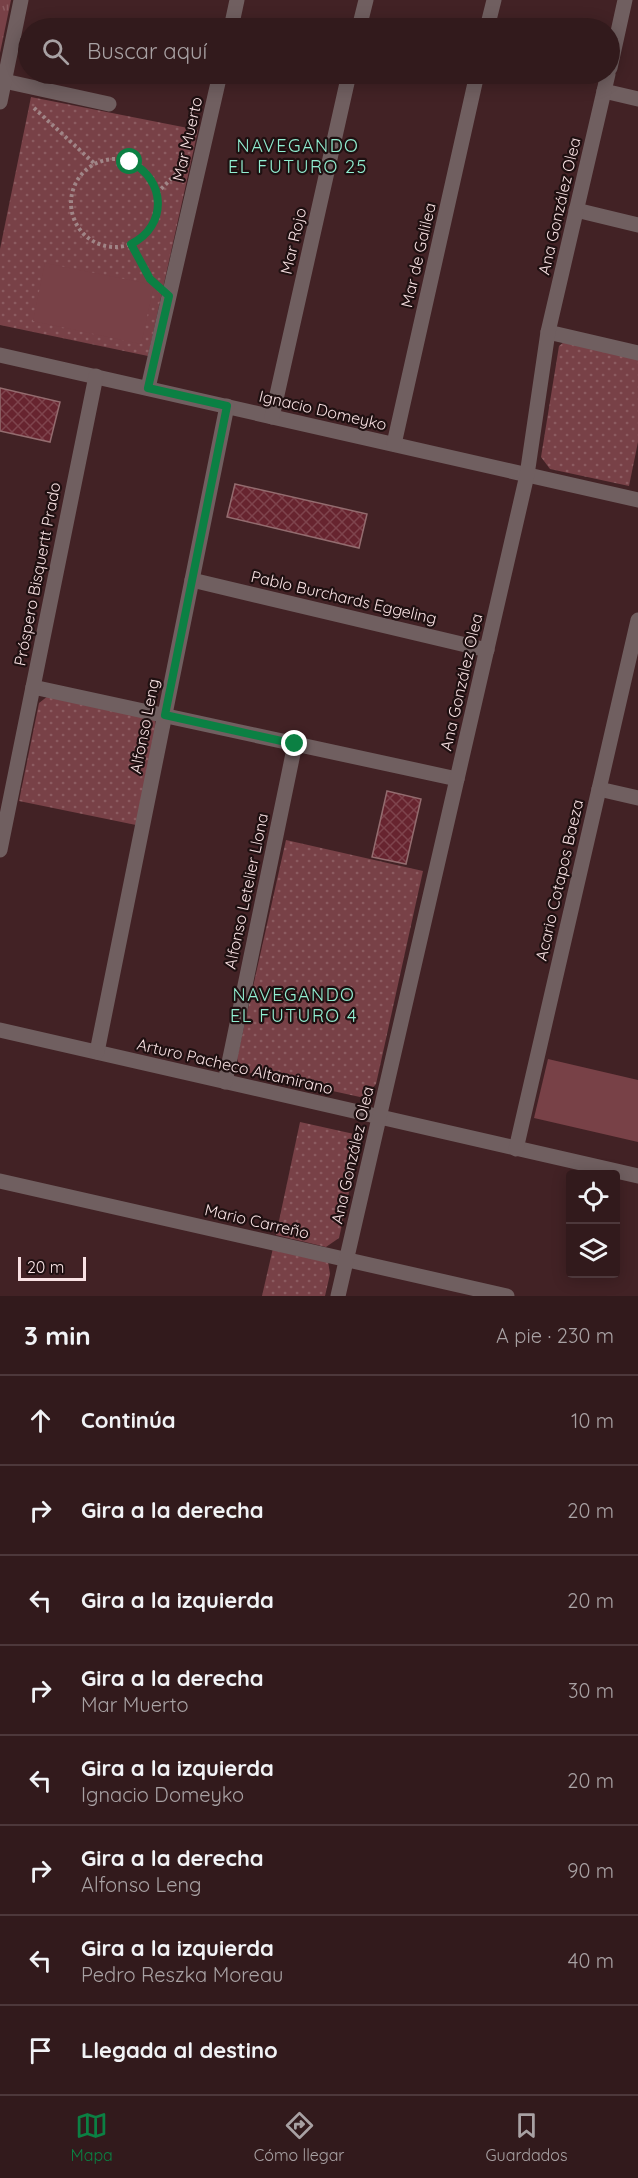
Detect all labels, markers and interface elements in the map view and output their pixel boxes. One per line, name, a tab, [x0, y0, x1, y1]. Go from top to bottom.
search box	[18, 18, 620, 84]
icon: search	[39, 35, 72, 68]
text: Buscar aquí	[87, 37, 207, 65]
street label: Mar Muerto	[168, 95, 206, 183]
district label: NAVEGANDO EL FUTURO 25	[228, 134, 368, 178]
street label: Ana González Olea	[533, 135, 585, 277]
route start	[116, 148, 142, 174]
street label: Mar de Galilea	[396, 201, 440, 309]
street label: Mar Rojo	[276, 206, 310, 276]
street label: Ignacio Domeyko	[257, 386, 389, 434]
street label: Próspero Bisquertt Prado	[9, 481, 65, 667]
street label: Pablo Burchards Eggeling	[249, 566, 439, 628]
street label: Ana González Olea	[435, 611, 487, 753]
street label: Alfonso Leng	[125, 677, 163, 775]
route end	[281, 730, 307, 756]
street label: Acario Cotapos Baeza	[531, 797, 587, 963]
street label: Alfonso Letelier Llona	[220, 811, 272, 971]
district label: NAVEGANDO EL FUTURO 4	[230, 983, 358, 1027]
street label: Arturo Pacheco Altamirano	[135, 1034, 335, 1098]
street label: Ana González Olea	[326, 1084, 378, 1226]
map controls	[566, 1170, 620, 1278]
button: locate	[566, 1170, 620, 1224]
street label: Mario Carreño	[203, 1199, 311, 1243]
button: layers	[566, 1224, 620, 1278]
scale bar	[18, 1254, 86, 1282]
text: 20 m	[27, 1257, 64, 1277]
text: 3 min	[24, 1319, 91, 1352]
text: A pie · 230 m	[496, 1323, 614, 1348]
icon: ahead	[24, 1404, 57, 1437]
text: Continúa	[81, 1406, 176, 1434]
text: 10 m	[571, 1408, 614, 1433]
icon: right	[24, 1494, 57, 1527]
text: Gira a la derecha	[81, 1496, 264, 1524]
text: 20 m	[567, 1498, 614, 1523]
icon: left	[24, 1584, 57, 1617]
text: Gira a la izquierda	[81, 1586, 274, 1614]
text: 20 m	[567, 1588, 614, 1613]
text: Gira a la derecha	[81, 1664, 264, 1692]
icon: right	[24, 1674, 57, 1707]
text: 30 m	[568, 1678, 614, 1703]
text: Mar Muerto	[81, 1692, 189, 1717]
text: Gira a la izquierda	[81, 1754, 274, 1782]
icon: left	[24, 1764, 57, 1797]
text: 20 m	[567, 1768, 614, 1793]
text: Ignacio Domeyko	[81, 1782, 244, 1807]
text: Gira a la derecha	[81, 1844, 264, 1872]
icon: right	[24, 1854, 57, 1887]
text: 90 m	[567, 1858, 614, 1883]
text: Alfonso Leng	[81, 1872, 202, 1897]
text: Gira a la izquierda	[81, 1934, 274, 1962]
icon: left	[24, 1944, 57, 1977]
text: 40 m	[568, 1948, 614, 1973]
text: Pedro Reszka Moreau	[81, 1962, 283, 1987]
icon: arrive	[24, 2034, 57, 2067]
text: Llegada al destino	[81, 2036, 278, 2064]
tab: Mapa	[71, 2109, 113, 2165]
tab: Cómo llegar	[254, 2109, 344, 2165]
tab: Guardados	[485, 2109, 567, 2165]

